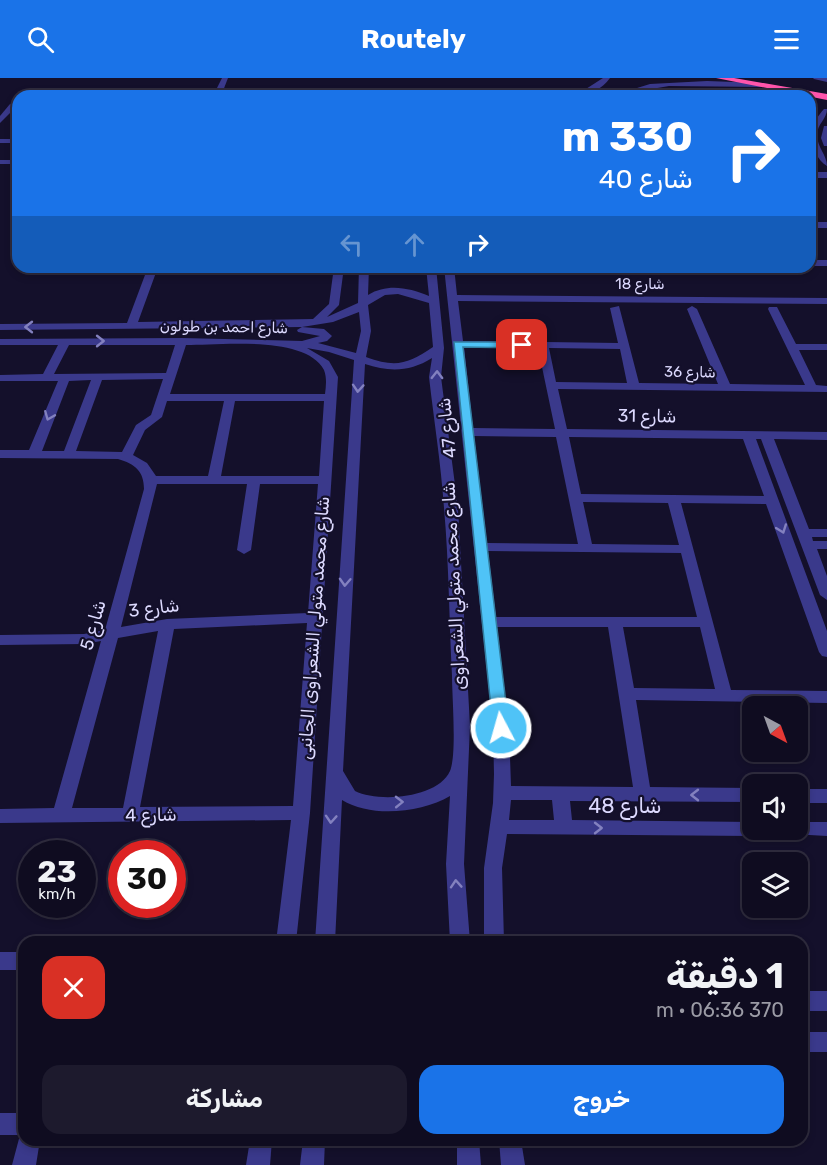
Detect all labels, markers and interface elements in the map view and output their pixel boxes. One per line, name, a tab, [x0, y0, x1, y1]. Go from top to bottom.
icon: search	[24, 23, 57, 56]
text: Routely	[361, 23, 466, 55]
icon: menu	[770, 23, 803, 56]
text: 330 m	[562, 112, 693, 162]
icon: right	[714, 114, 792, 192]
text: شارع 40	[599, 163, 693, 195]
icon: left	[335, 228, 368, 261]
icon: ahead	[398, 228, 431, 261]
icon: right	[461, 228, 494, 261]
street label: شارع 18	[615, 275, 665, 295]
street label: شارع احمد بن طولون	[160, 317, 288, 339]
pin	[496, 319, 547, 370]
one-way arrow	[24, 321, 33, 333]
icon: arrive	[505, 328, 538, 361]
one-way arrow	[96, 335, 105, 347]
street label: شارع 36	[664, 363, 716, 383]
one-way arrow	[431, 371, 443, 380]
one-way arrow	[352, 383, 365, 392]
street label: شارع 47	[433, 397, 462, 459]
street label: شارع 31	[617, 404, 677, 429]
one-way arrow	[44, 409, 56, 420]
street label: شارع محمد متولي الشعراوى	[438, 481, 472, 691]
street label: شارع محمد متولي الشعراوى الجانبى	[294, 495, 336, 761]
one-way arrow	[775, 523, 787, 534]
one-way arrow	[339, 578, 352, 587]
street label: شارع 3	[127, 594, 181, 623]
street label: شارع 5	[75, 597, 112, 653]
position arrow	[469, 696, 533, 760]
north arrow	[742, 696, 808, 762]
map controls	[742, 696, 808, 918]
button: sound	[742, 774, 808, 840]
one-way arrow	[690, 789, 699, 801]
street label: شارع 48	[588, 793, 662, 820]
one-way arrow	[395, 796, 404, 809]
street label: شارع 4	[125, 804, 177, 827]
one-way arrow	[325, 814, 338, 823]
one-way arrow	[594, 822, 603, 834]
speed limit sign: 30	[108, 840, 186, 918]
button: layers	[742, 852, 808, 918]
text: 23	[37, 854, 77, 890]
one-way arrow	[450, 879, 463, 888]
text: km/h	[38, 885, 76, 903]
text: 1 دقيقة	[666, 954, 784, 997]
button: close	[42, 956, 105, 1019]
text: 370 m · 06:36	[656, 998, 784, 1022]
button: مشاركة	[42, 1065, 407, 1134]
button: خروج	[419, 1065, 784, 1134]

